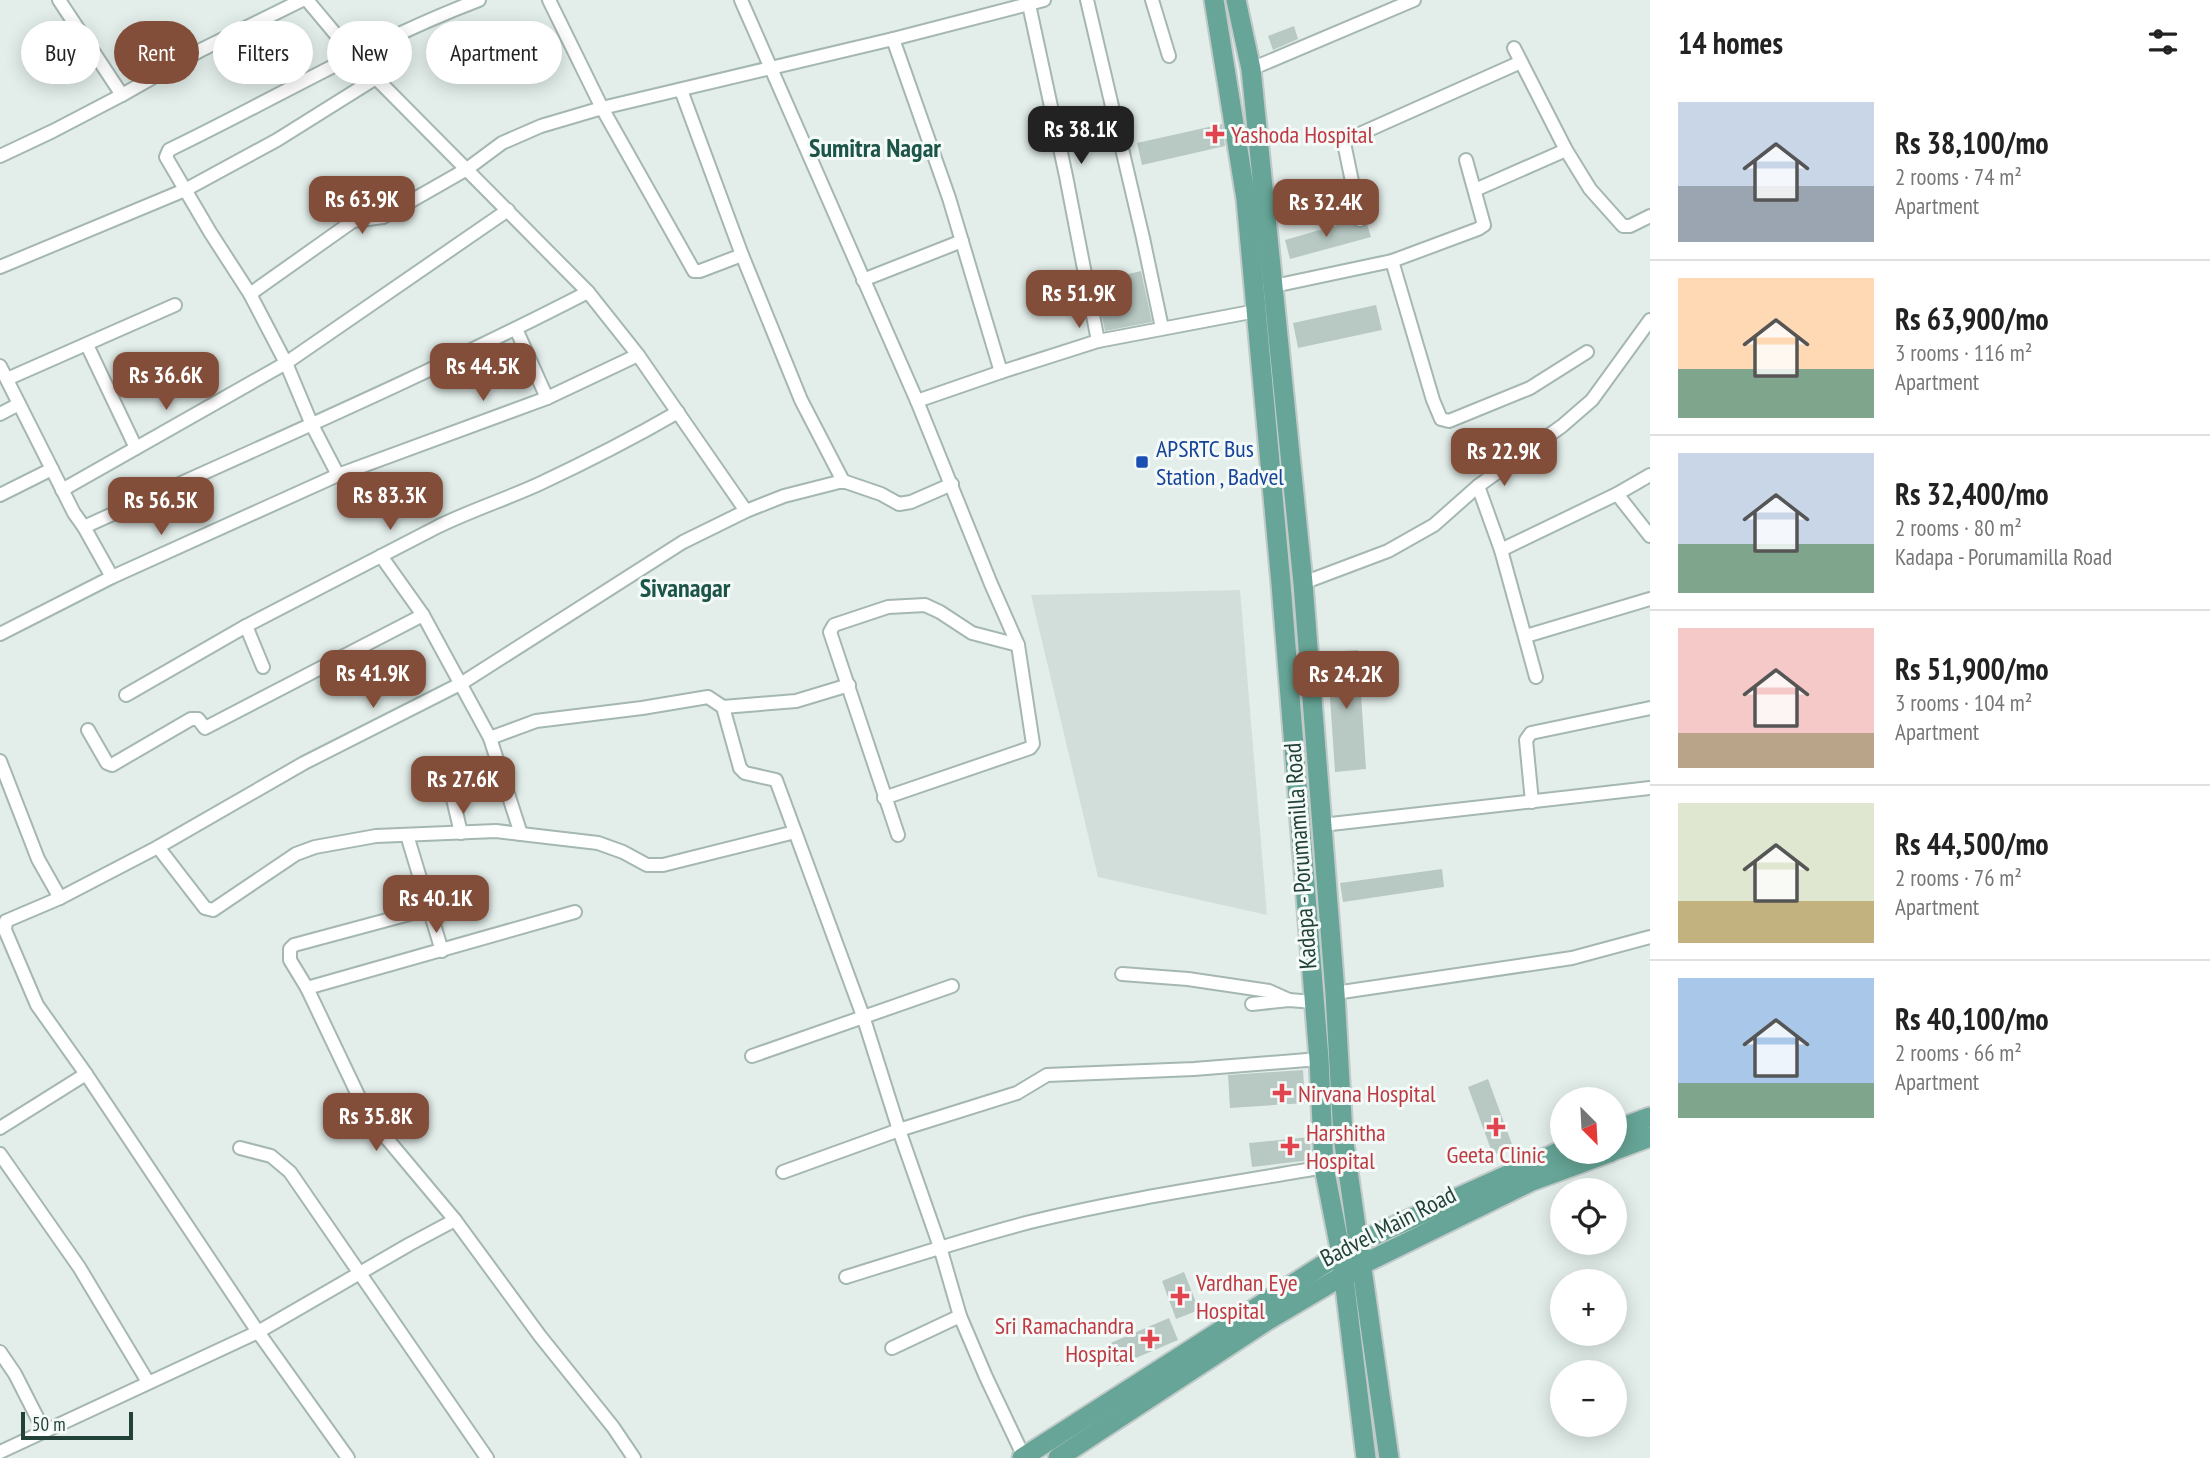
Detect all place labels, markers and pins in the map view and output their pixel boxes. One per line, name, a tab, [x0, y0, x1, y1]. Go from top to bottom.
pin: Rs 38.1K	[1009, 106, 1153, 166]
place label: Yashoda Hospital	[1231, 119, 1373, 150]
marker: Yashoda Hospital	[1205, 124, 1225, 144]
pin: Rs 63.9K	[290, 176, 434, 236]
pin: Rs 32.4K	[1254, 180, 1398, 239]
pin: Rs 51.9K	[1007, 270, 1151, 330]
pin: Rs 44.5K	[411, 344, 555, 403]
pin: Rs 36.6K	[94, 352, 238, 412]
pin: Rs 22.9K	[1432, 428, 1576, 488]
place label: APSRTC Bus Station , Badvel	[1156, 433, 1284, 492]
marker: APSRTC Bus Station , Badvel	[1134, 454, 1150, 470]
pin: Rs 83.3K	[318, 472, 462, 532]
pin: Rs 56.5K	[89, 477, 233, 537]
pin: Rs 41.9K	[301, 650, 445, 710]
pin: Rs 24.2K	[1274, 652, 1418, 711]
pin: Rs 27.6K	[391, 756, 535, 816]
pin: Rs 40.1K	[364, 876, 508, 935]
place label: Nirvana Hospital	[1298, 1078, 1436, 1109]
marker: Nirvana Hospital	[1272, 1083, 1292, 1103]
pin: Rs 35.8K	[304, 1094, 448, 1153]
place label: Harshitha Hospital	[1306, 1117, 1386, 1176]
marker: Geeta Clinic	[1486, 1117, 1506, 1137]
marker: Harshitha Hospital	[1280, 1136, 1300, 1156]
place label: Geeta Clinic	[1447, 1139, 1546, 1170]
place label: Vardhan Eye Hospital	[1195, 1267, 1298, 1326]
marker: Vardhan Eye Hospital	[1170, 1286, 1190, 1306]
place label: Sri Ramachandra Hospital	[995, 1310, 1134, 1369]
marker: Sri Ramachandra Hospital	[1140, 1329, 1160, 1349]

